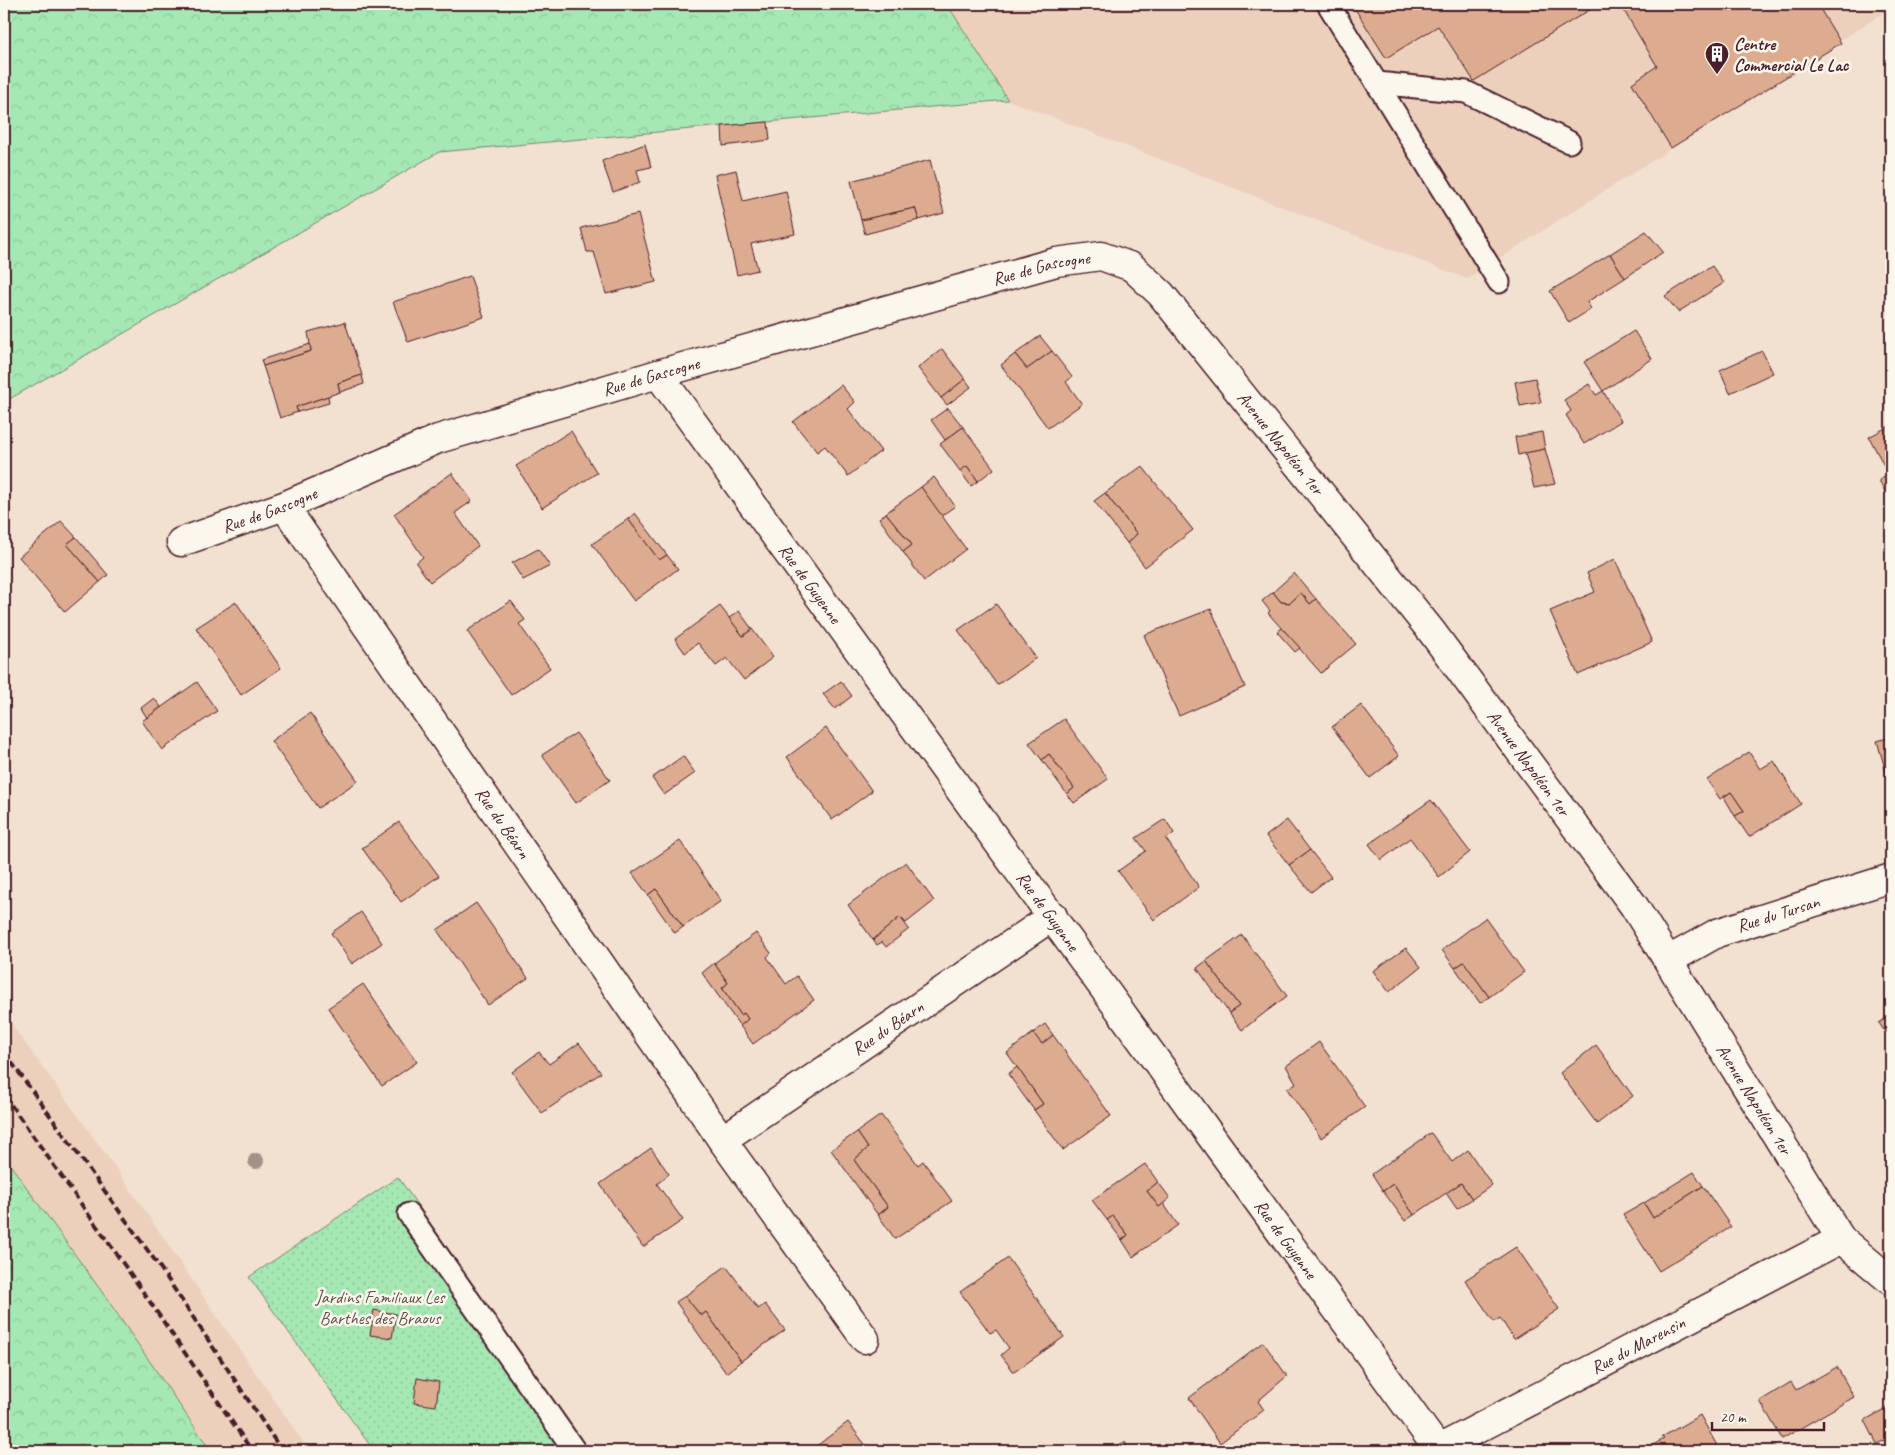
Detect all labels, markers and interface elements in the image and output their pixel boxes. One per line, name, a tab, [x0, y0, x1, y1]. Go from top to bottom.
place label: Centre Commercial Le Lac	[1734, 33, 1850, 76]
building icon: Centre Commercial Le Lac	[1704, 41, 1730, 75]
street label: Rue de Gascogne	[990, 246, 1092, 290]
street label: Rue de Gascogne	[600, 352, 703, 401]
street label: Avenue Napoléon 1er	[1233, 387, 1330, 501]
street label: Rue de Gascogne	[219, 482, 321, 538]
street label: Rue de Guyenne	[774, 540, 847, 629]
street label: Avenue Napoléon 1er	[1483, 706, 1576, 822]
street label: Rue du Béarn	[471, 783, 536, 863]
street label: Rue de Guyenne	[1012, 867, 1085, 956]
street label: Rue du Tursan	[1734, 890, 1823, 937]
street label: Rue du Béarn	[848, 995, 928, 1060]
street label: Avenue Napoléon 1er	[1712, 1040, 1798, 1161]
street label: Rue de Guyenne	[1250, 1195, 1323, 1284]
park label: Jardins Familiaux Les Barthes des Braous	[315, 1286, 446, 1329]
street label: Rue du Marensin	[1587, 1311, 1690, 1379]
scale bar	[1712, 1400, 1825, 1432]
text: 20 m	[1720, 1408, 1747, 1427]

